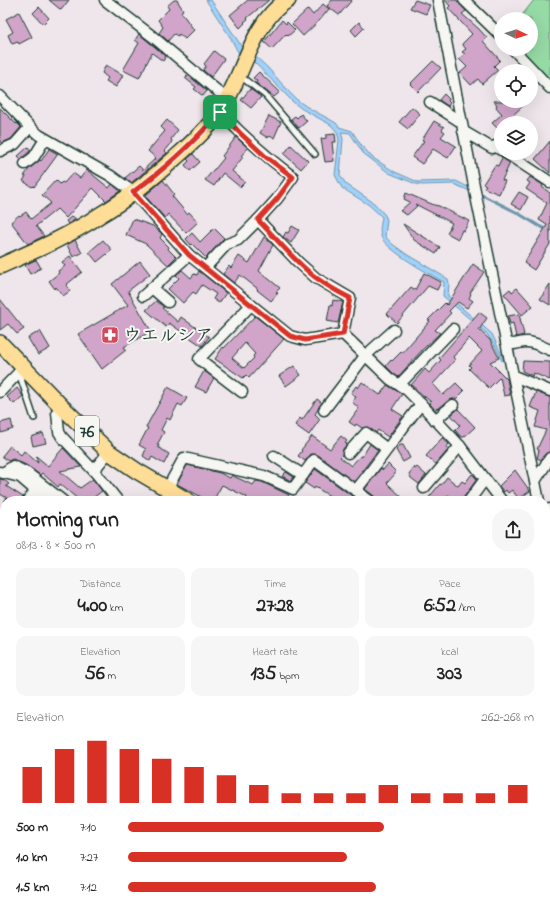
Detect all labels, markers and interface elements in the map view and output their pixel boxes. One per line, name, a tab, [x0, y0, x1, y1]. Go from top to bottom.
north arrow	[494, 12, 538, 56]
map controls	[494, 12, 538, 160]
button: locate	[494, 64, 538, 108]
pin	[203, 95, 237, 129]
icon: arrive	[209, 101, 231, 123]
button: layers	[494, 116, 538, 160]
place label: ウエルシア	[123, 324, 213, 350]
pharmacy icon: ウエルシア	[100, 325, 120, 345]
road number: 76	[75, 416, 99, 446]
text: Morning run	[16, 505, 119, 537]
button: share	[492, 509, 534, 551]
text: 08:13 · 8 × 500 m	[16, 536, 95, 555]
text: Distance	[80, 576, 121, 592]
text: Time	[264, 576, 286, 592]
text: Pace	[439, 576, 460, 592]
text: 4.00	[77, 592, 107, 621]
text: 27:28	[256, 592, 294, 621]
text: 6:52	[424, 592, 456, 621]
text: km	[107, 600, 123, 616]
text: /km	[456, 600, 475, 616]
text: Elevation	[80, 644, 121, 660]
text: Heart rate	[252, 644, 298, 660]
text: kcal	[441, 644, 458, 660]
text: 56	[85, 660, 105, 689]
text: 135	[250, 660, 276, 689]
text: 303	[437, 660, 462, 689]
text: m	[105, 668, 116, 684]
text: bpm	[276, 668, 300, 684]
text: Elevation	[16, 708, 64, 727]
text: 262–268 m	[481, 708, 534, 727]
text: 500 m	[16, 818, 48, 837]
text: 7:10	[80, 818, 96, 837]
text: 1.0 km	[16, 848, 47, 867]
text: 7:27	[80, 848, 98, 867]
text: 1.5 km	[16, 878, 49, 897]
text: 7:12	[80, 878, 97, 897]

